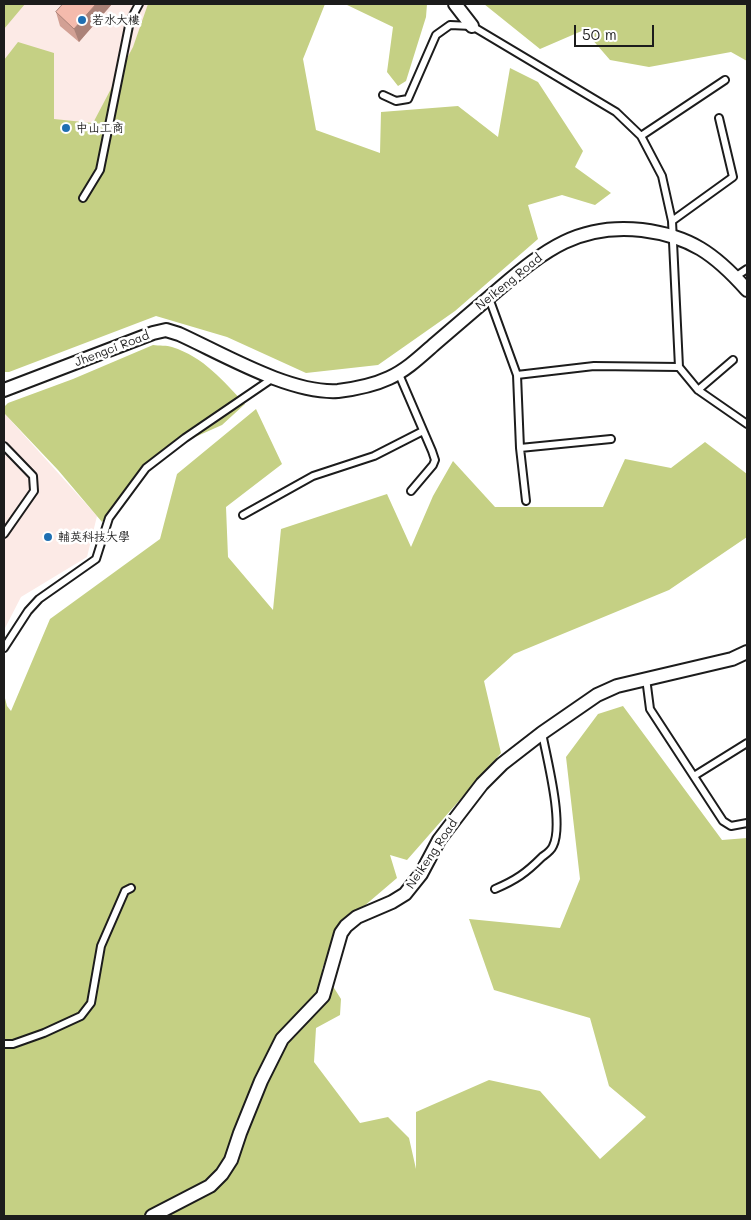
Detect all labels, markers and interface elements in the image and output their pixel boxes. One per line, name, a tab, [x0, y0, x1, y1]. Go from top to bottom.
place label: 若水大樓	[92, 13, 140, 27]
marker: 若水大樓	[76, 14, 88, 26]
scale bar	[576, 15, 656, 47]
text: 50 m	[582, 24, 617, 44]
place label: 中山工商	[76, 121, 124, 135]
marker: 中山工商	[60, 122, 72, 134]
street label: Neikeng Road	[473, 251, 545, 313]
street label: Jhengci Road	[73, 328, 151, 370]
place label: 輔英科技大學	[58, 530, 130, 544]
marker: 輔英科技大學	[42, 531, 54, 543]
street label: Neikeng Road	[403, 816, 461, 892]

